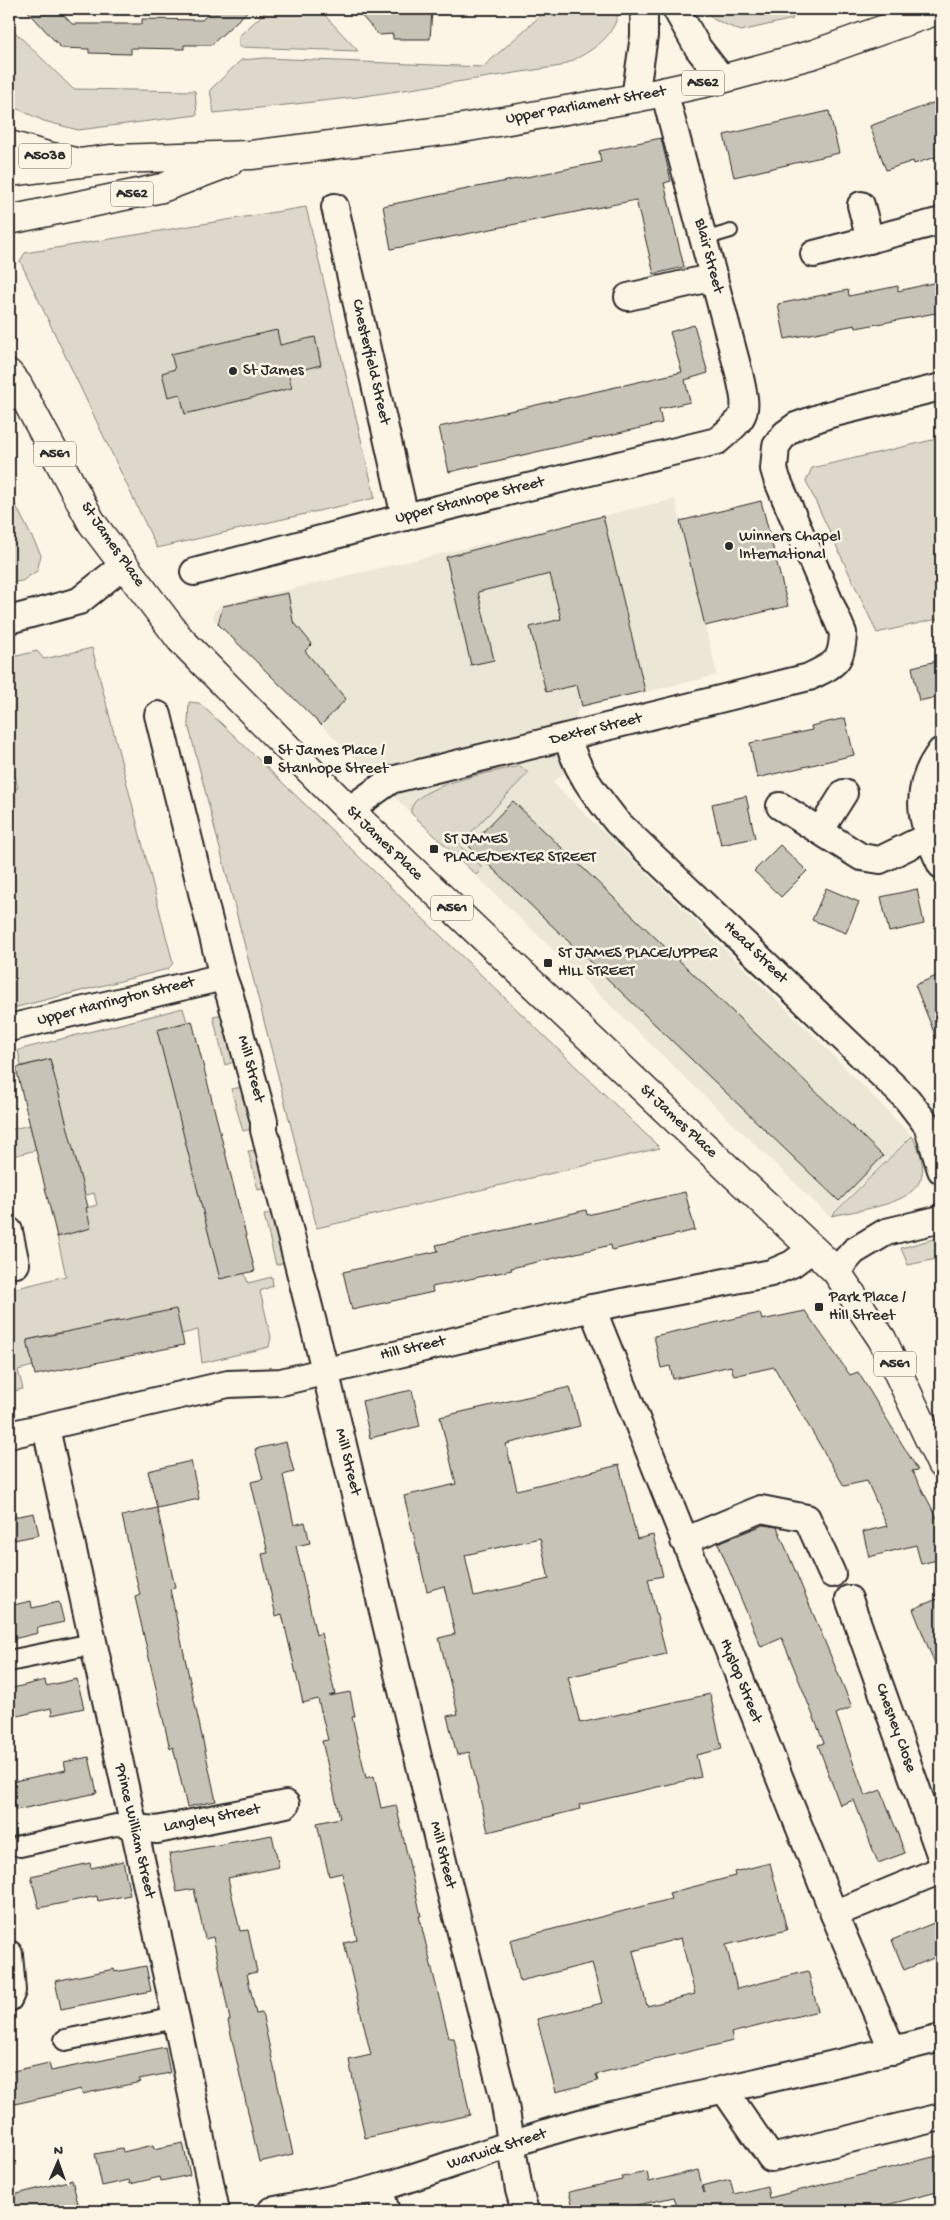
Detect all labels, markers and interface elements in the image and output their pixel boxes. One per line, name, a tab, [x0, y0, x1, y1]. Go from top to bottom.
road number: A562	[682, 70, 724, 96]
street label: Upper Parliament Street	[505, 82, 669, 129]
road number: A5038	[19, 144, 71, 168]
road number: A562	[111, 182, 153, 206]
street label: Blair Street	[689, 216, 727, 297]
street label: Chesterfield Street	[346, 298, 394, 428]
place label: St James	[243, 362, 305, 381]
marker: St James	[227, 365, 239, 377]
road number: A561	[34, 442, 76, 466]
street label: Upper Stanhope Street	[394, 473, 548, 529]
street label: St James Place	[76, 499, 149, 592]
place label: Winners Chapel International	[739, 528, 841, 565]
marker: Winners Chapel International	[723, 540, 735, 552]
street label: Dexter Street	[547, 709, 645, 751]
place label: St James Place / Stanhope Street	[278, 742, 389, 779]
marker: St James Place / Stanhope Street	[262, 754, 274, 766]
street label: St James Place	[342, 803, 427, 886]
place label: ST JAMES PLACE/DEXTER STREET	[443, 831, 597, 868]
marker: ST JAMES PLACE/DEXTER STREET	[428, 843, 440, 855]
road number: A561	[431, 896, 473, 920]
street label: Head Street	[719, 918, 792, 989]
place label: ST JAMES PLACE/UPPER HILL STREET	[558, 945, 718, 982]
marker: ST JAMES PLACE/UPPER HILL STREET	[542, 957, 554, 969]
street label: Upper Harrington Street	[36, 973, 198, 1031]
street label: Mill Street	[232, 1034, 268, 1106]
street label: St James Place	[635, 1081, 721, 1163]
place label: Park Place / Hill Street	[828, 1289, 906, 1326]
marker: Park Place / Hill Street	[813, 1301, 825, 1313]
street label: Hill Street	[379, 1332, 449, 1366]
road number: A561	[874, 1352, 916, 1376]
street label: Mill Street	[330, 1427, 365, 1499]
street label: Hyslop Street	[715, 1636, 766, 1727]
street label: Chesney Close	[870, 1681, 920, 1776]
street label: Prince William Street	[109, 1761, 159, 1901]
street label: Langley Street	[162, 1800, 263, 1838]
street label: Mill Street	[425, 1820, 460, 1892]
street label: Warwick Street	[445, 2125, 550, 2175]
north arrow	[32, 2138, 82, 2188]
text: N	[54, 2143, 63, 2160]

